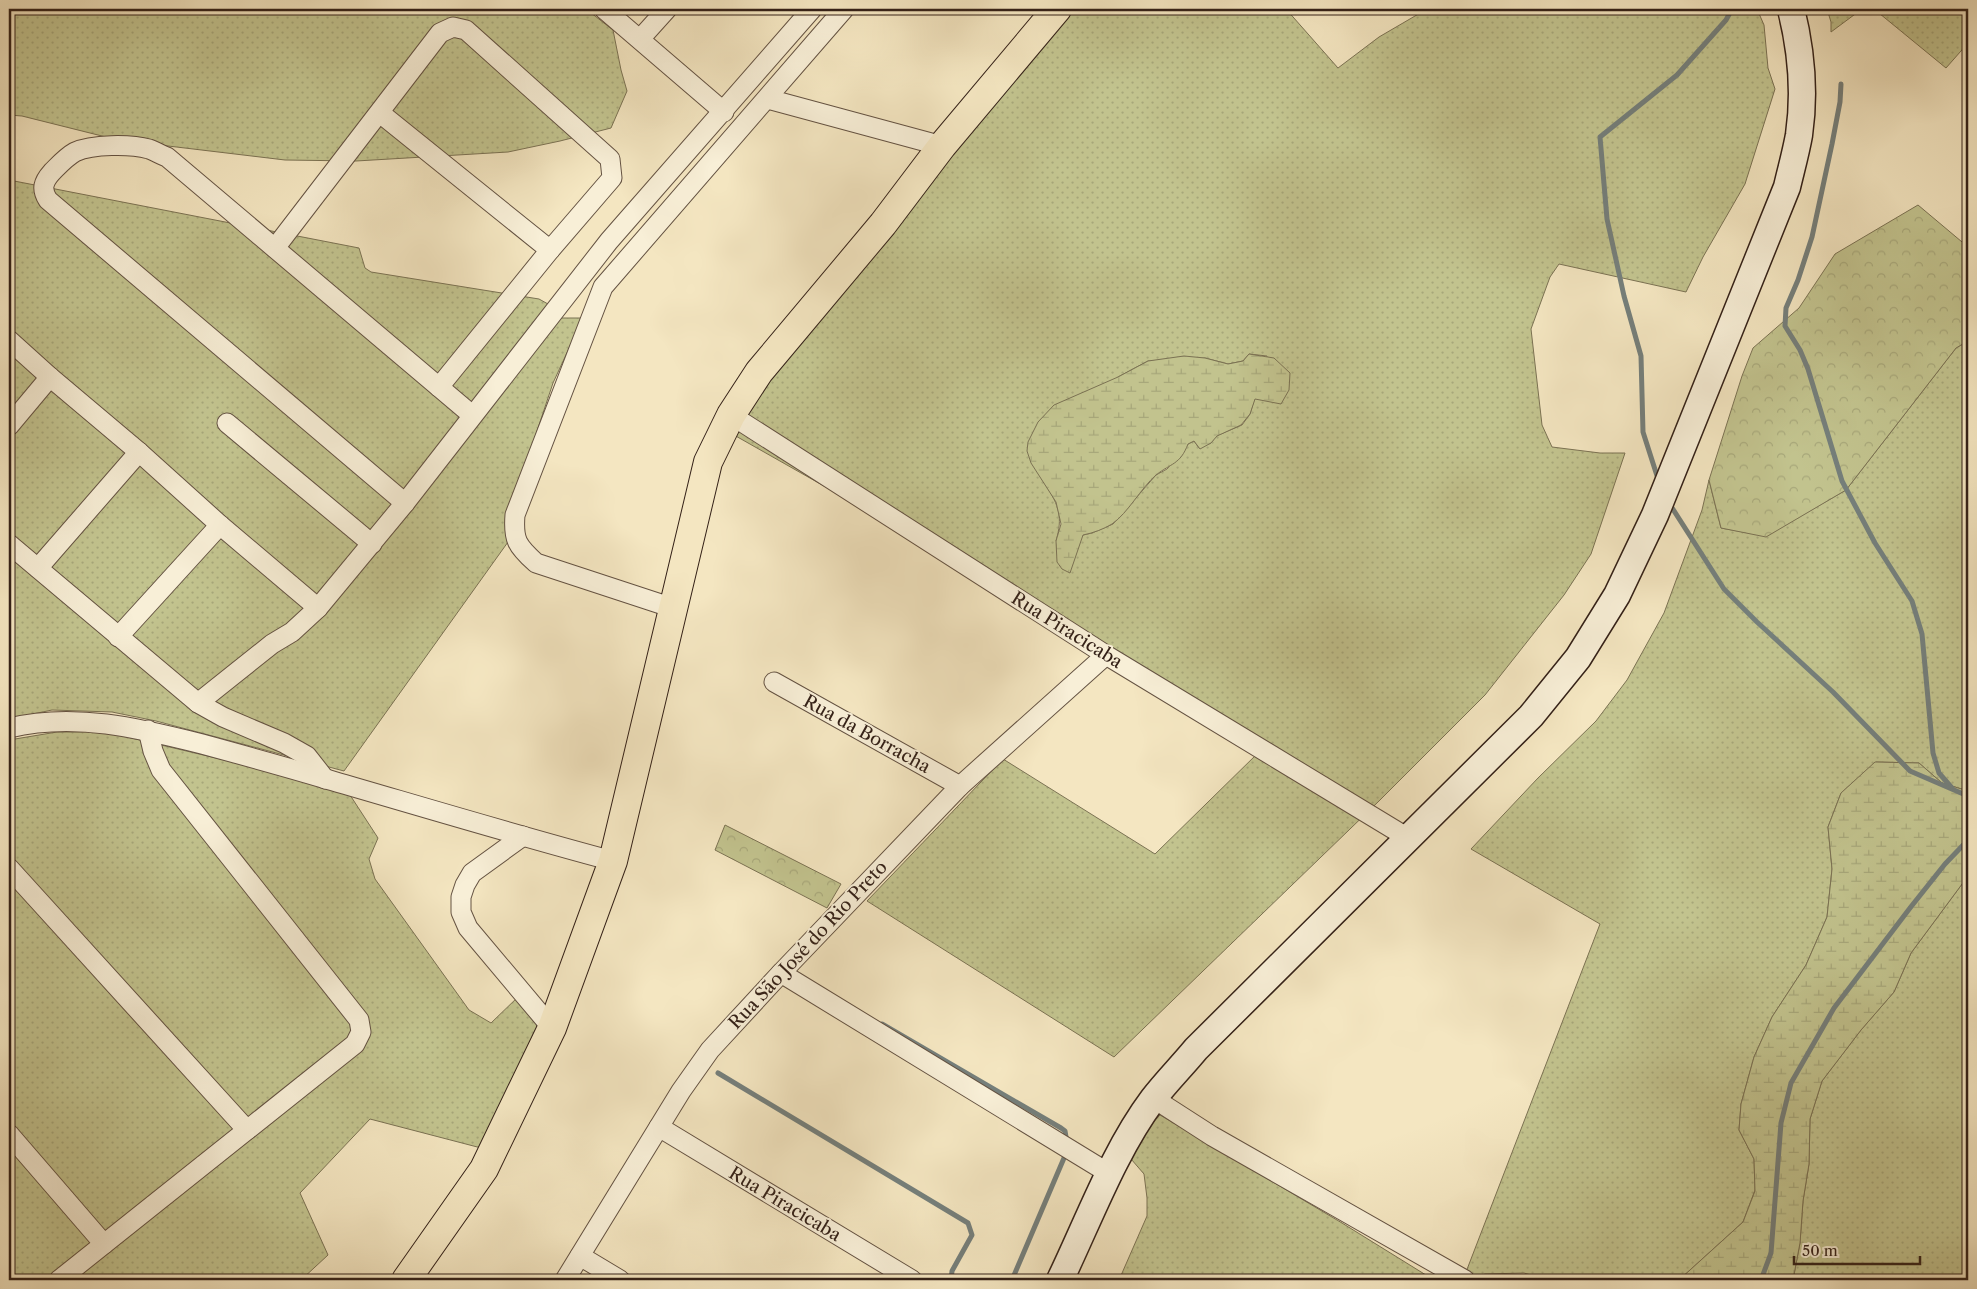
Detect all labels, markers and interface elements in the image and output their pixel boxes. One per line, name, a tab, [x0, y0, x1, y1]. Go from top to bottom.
street label: Rua Piracicaba	[1007, 587, 1127, 673]
street label: Rua da Borracha	[800, 690, 935, 778]
street label: Rua São José do Rio Preto	[724, 856, 892, 1034]
street label: Rua Piracicaba	[725, 1162, 845, 1246]
scale bar	[1794, 1234, 1921, 1266]
text: 50 m	[1802, 1241, 1838, 1260]

